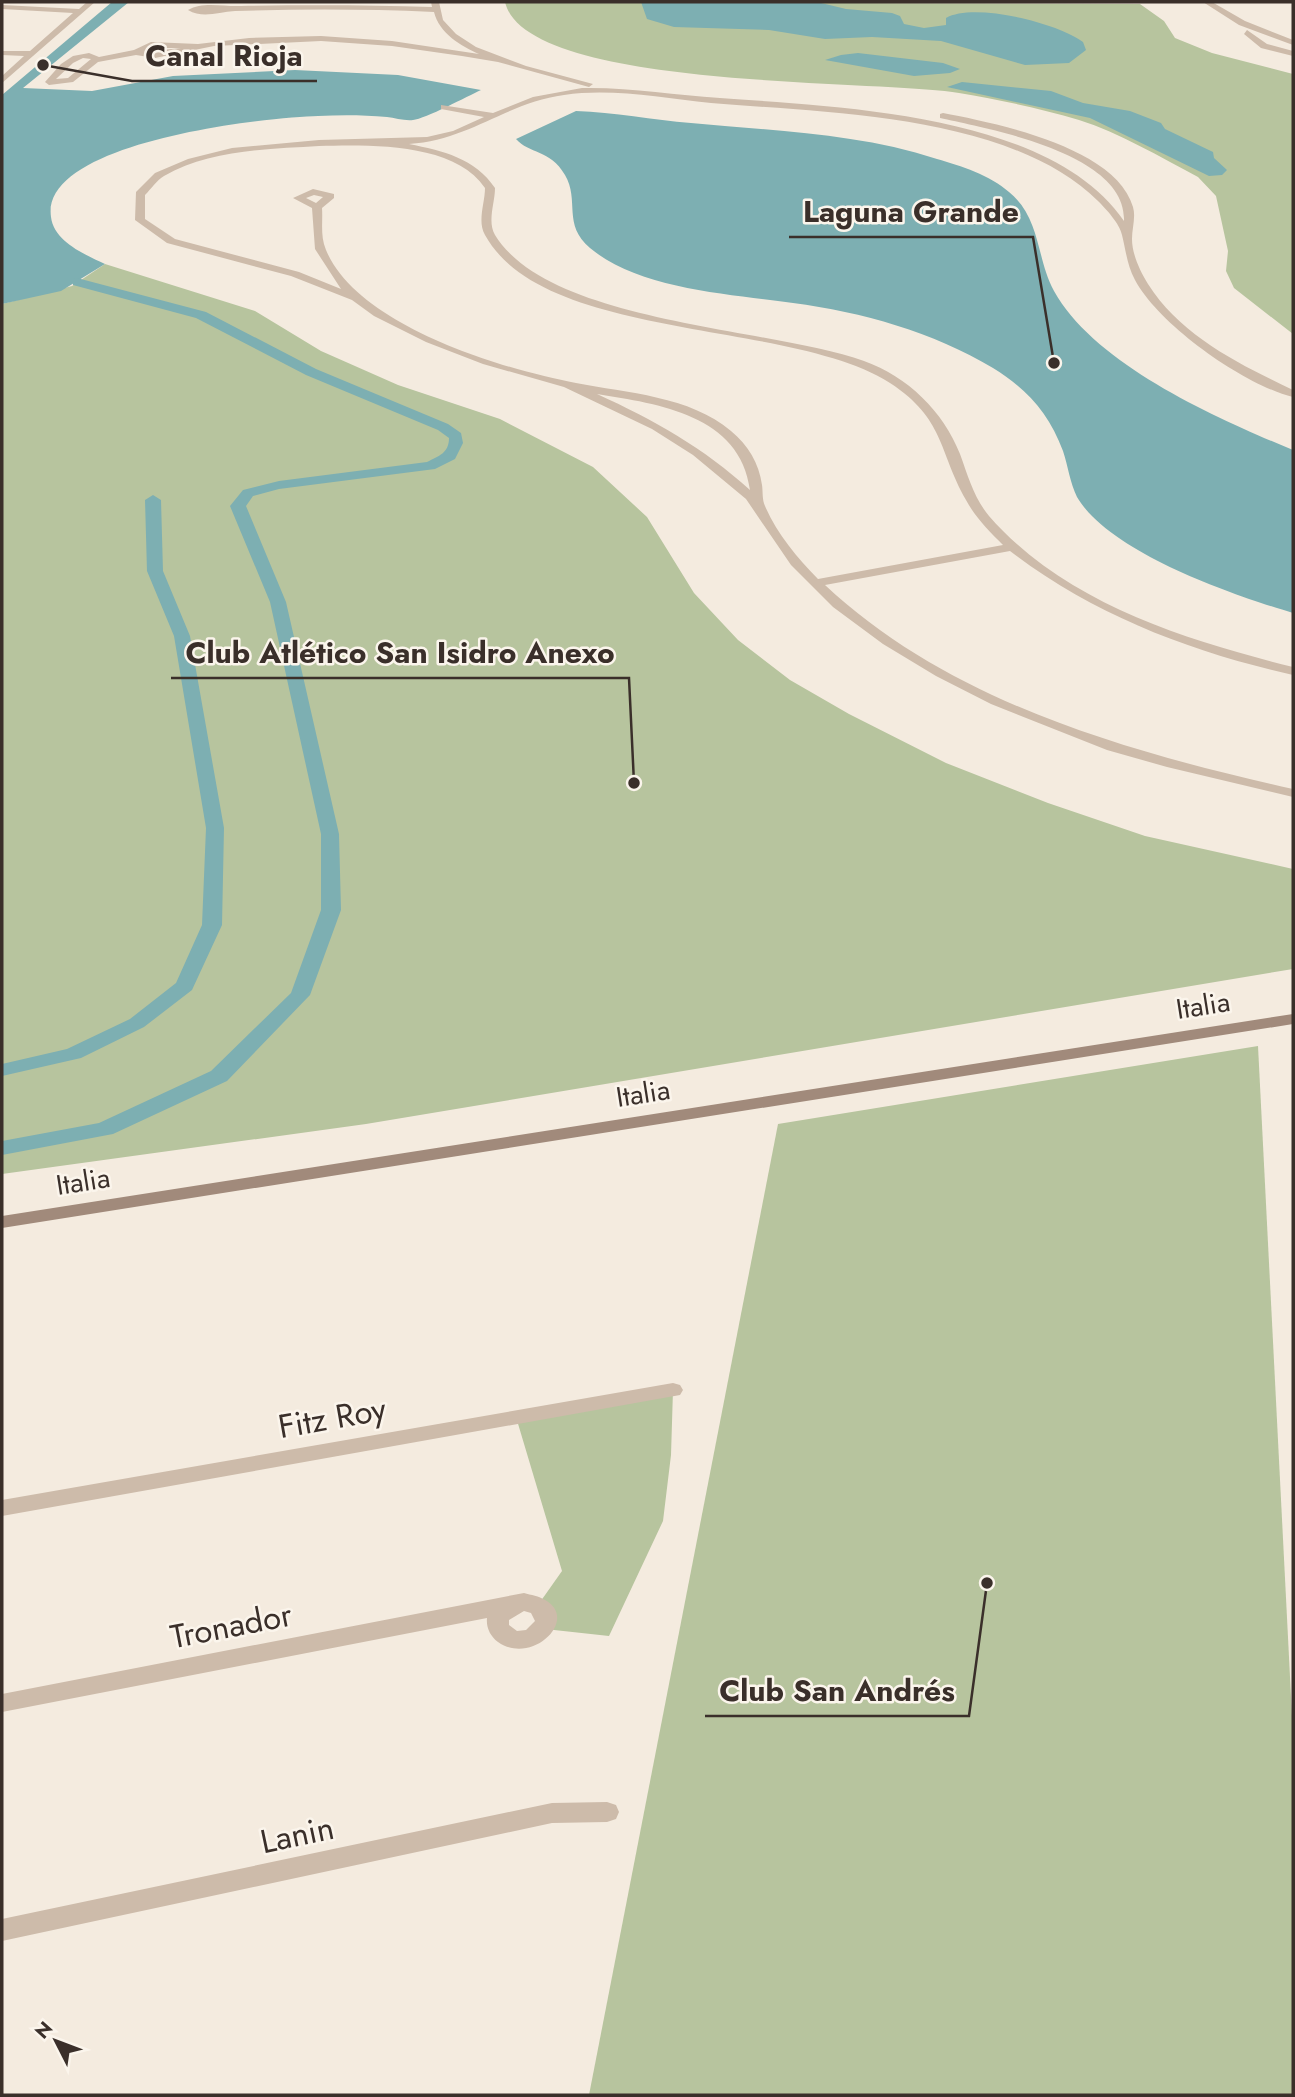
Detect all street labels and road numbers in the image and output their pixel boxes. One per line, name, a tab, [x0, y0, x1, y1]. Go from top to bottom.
street label: Italia	[1173, 981, 1233, 1030]
street label: Italia	[613, 1069, 673, 1118]
street label: Italia	[53, 1157, 113, 1206]
street label: Fitz Roy	[275, 1385, 390, 1450]
street label: Tronador	[166, 1591, 297, 1660]
street label: Lanin	[256, 1804, 338, 1865]

